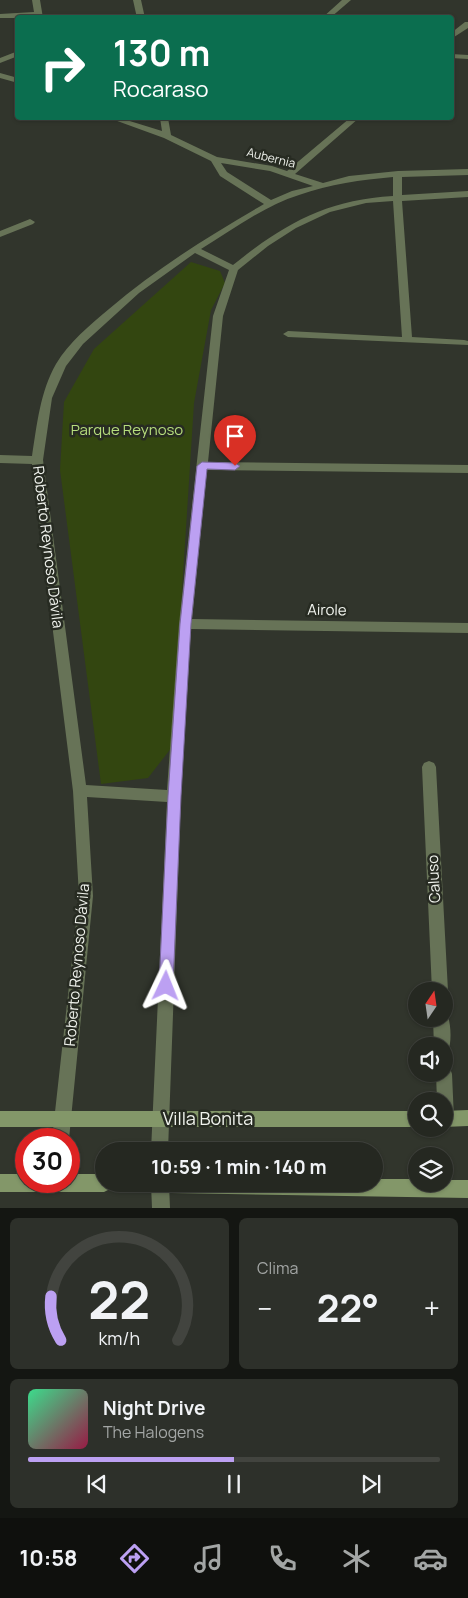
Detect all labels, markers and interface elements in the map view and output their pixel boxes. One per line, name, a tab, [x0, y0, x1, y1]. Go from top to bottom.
text: 130 m	[113, 29, 210, 77]
icon: right	[30, 35, 95, 100]
text: Rocaraso	[113, 74, 208, 104]
street label: Aubernia	[245, 143, 297, 172]
pin	[214, 415, 256, 466]
park label: Parque Reynoso	[71, 419, 183, 440]
icon: arrive	[221, 422, 249, 450]
street label: Roberto Reynoso Dávila	[28, 465, 69, 629]
street label: Airole	[307, 599, 347, 620]
street label: Caluso	[422, 854, 445, 904]
street label: Roberto Reynoso Dávila	[59, 883, 94, 1047]
position arrow	[139, 959, 191, 1011]
north arrow	[408, 982, 452, 1028]
map controls	[408, 982, 453, 1192]
button: sound	[408, 1037, 453, 1082]
button: search	[408, 1092, 453, 1137]
street label: Villa Bonita	[163, 1106, 253, 1130]
speed limit sign: 30	[15, 1128, 80, 1193]
button: layers	[408, 1147, 453, 1192]
text: 10:59 · 1 min · 140 m	[151, 1154, 327, 1180]
text: Clima	[257, 1257, 298, 1279]
text: 22	[89, 1264, 150, 1335]
text: 22°	[317, 1281, 379, 1333]
text: −	[257, 1289, 272, 1327]
text: +	[424, 1289, 440, 1327]
text: km/h	[99, 1326, 140, 1350]
text: Night Drive	[103, 1395, 205, 1421]
text: The Halogens	[103, 1421, 204, 1443]
icon: previous	[83, 1470, 111, 1498]
icon: pause	[220, 1470, 248, 1498]
icon: next	[357, 1470, 385, 1498]
icon: directions	[117, 1541, 152, 1576]
icon: music	[191, 1541, 226, 1576]
icon: phone	[265, 1541, 300, 1576]
icon: climate	[339, 1541, 374, 1576]
icon: car	[413, 1541, 448, 1576]
text: 10:58	[20, 1543, 78, 1573]

